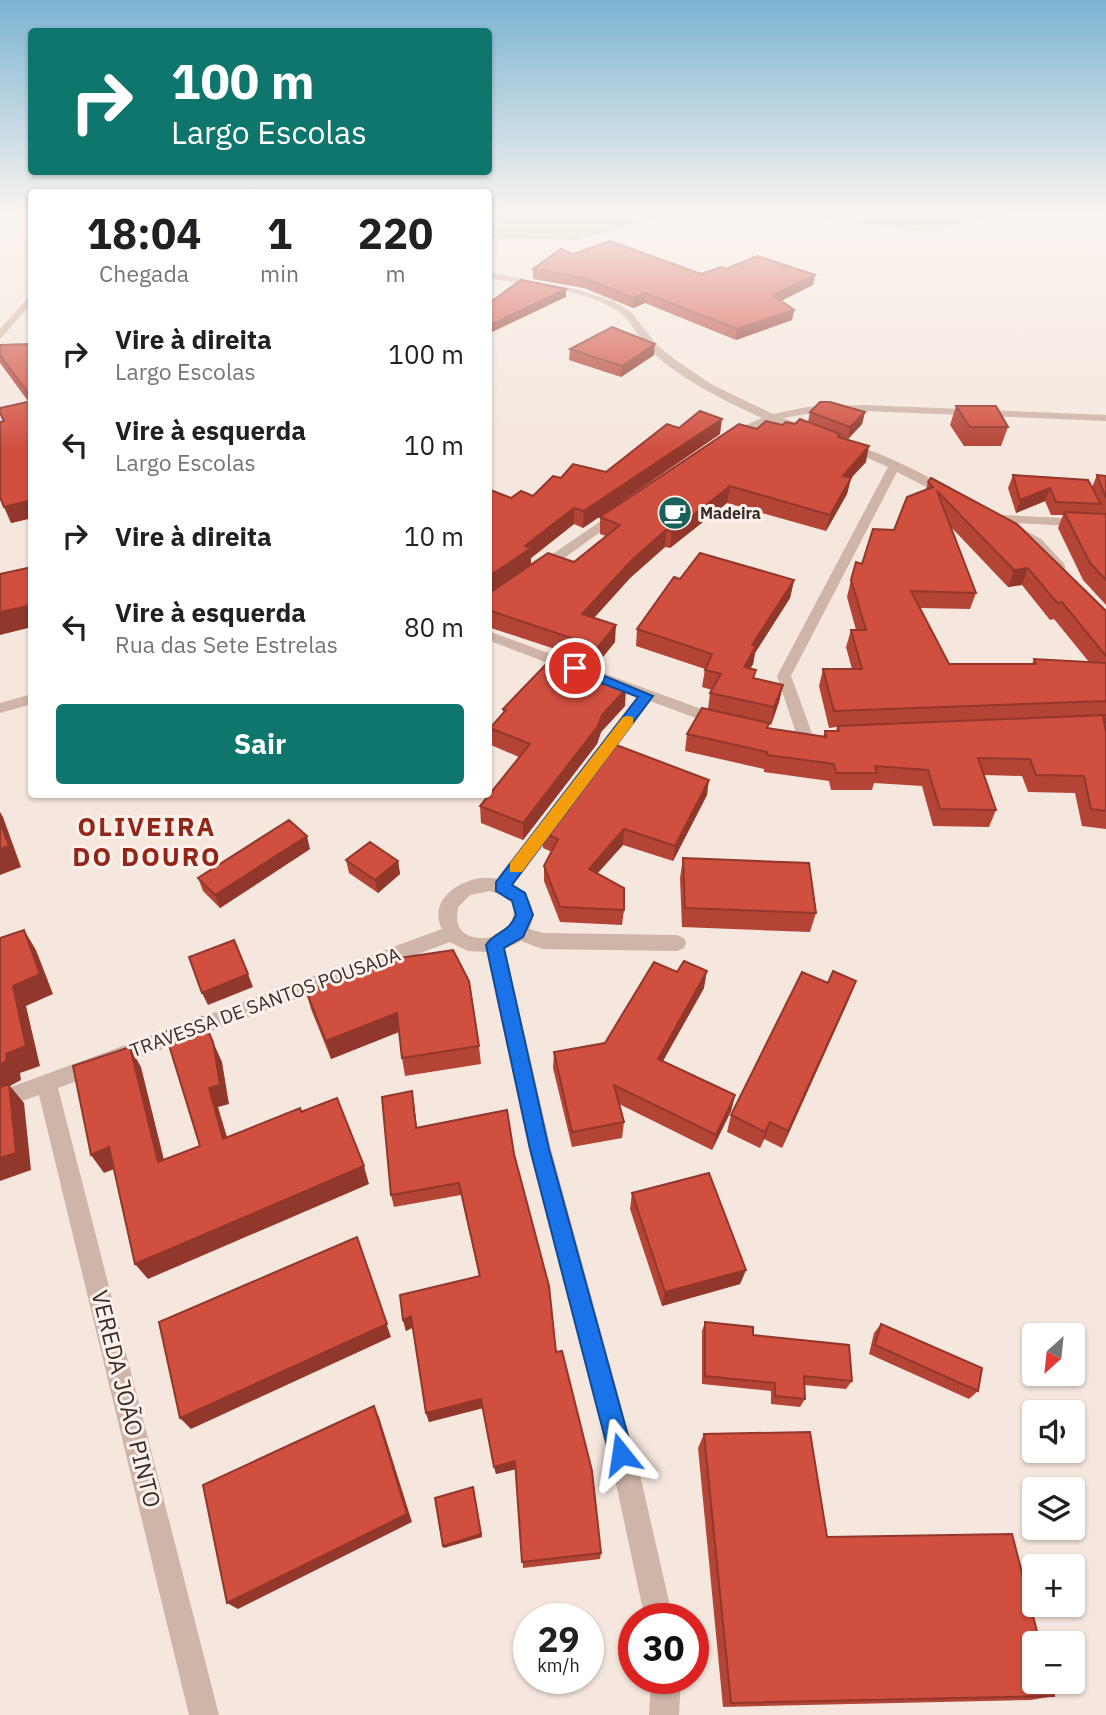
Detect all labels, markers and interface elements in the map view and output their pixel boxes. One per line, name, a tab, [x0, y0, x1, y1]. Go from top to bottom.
text: 100 m	[171, 49, 315, 112]
icon: right	[56, 56, 147, 147]
text: Largo Escolas	[171, 111, 367, 153]
text: 18:04	[87, 206, 201, 261]
text: 1	[267, 206, 292, 261]
text: 220	[358, 206, 433, 261]
text: Chegada	[99, 258, 189, 288]
text: min	[260, 258, 299, 288]
text: m	[385, 258, 406, 288]
text: Vire à direita	[115, 322, 272, 356]
icon: right	[56, 335, 94, 373]
text: 100 m	[388, 337, 464, 371]
text: Largo Escolas	[115, 356, 256, 386]
text: Vire à esquerda	[115, 413, 306, 447]
icon: left	[56, 426, 94, 464]
text: 10 m	[404, 428, 464, 462]
text: Largo Escolas	[115, 447, 256, 477]
cafe icon: Madeira	[656, 494, 694, 532]
place label: Madeira	[700, 503, 761, 523]
icon: right	[56, 517, 94, 555]
text: Vire à direita	[115, 519, 272, 553]
text: 10 m	[404, 519, 464, 553]
text: Vire à esquerda	[115, 595, 306, 629]
icon: left	[56, 608, 94, 646]
text: 80 m	[404, 610, 464, 644]
text: Rua das Sete Estrelas	[115, 629, 338, 659]
pin	[545, 638, 605, 698]
icon: arrive	[556, 649, 594, 687]
button: Sair	[56, 704, 464, 784]
district label: OLIVEIRA DO DOURO	[72, 809, 222, 873]
street label: TRAVESSA DE SANTOS POUSADA	[127, 942, 403, 1062]
street label: VEREDA JOÃO PINTO	[85, 1287, 169, 1511]
north arrow	[1022, 1323, 1085, 1386]
map controls	[1022, 1323, 1085, 1694]
button: sound	[1022, 1400, 1085, 1463]
position arrow	[584, 1417, 658, 1491]
button: layers	[1022, 1477, 1085, 1540]
button: +	[1022, 1554, 1085, 1617]
speed limit sign: 30	[618, 1603, 709, 1694]
text: 29	[537, 1616, 580, 1662]
button: −	[1022, 1631, 1085, 1694]
text: km/h	[537, 1654, 580, 1677]

